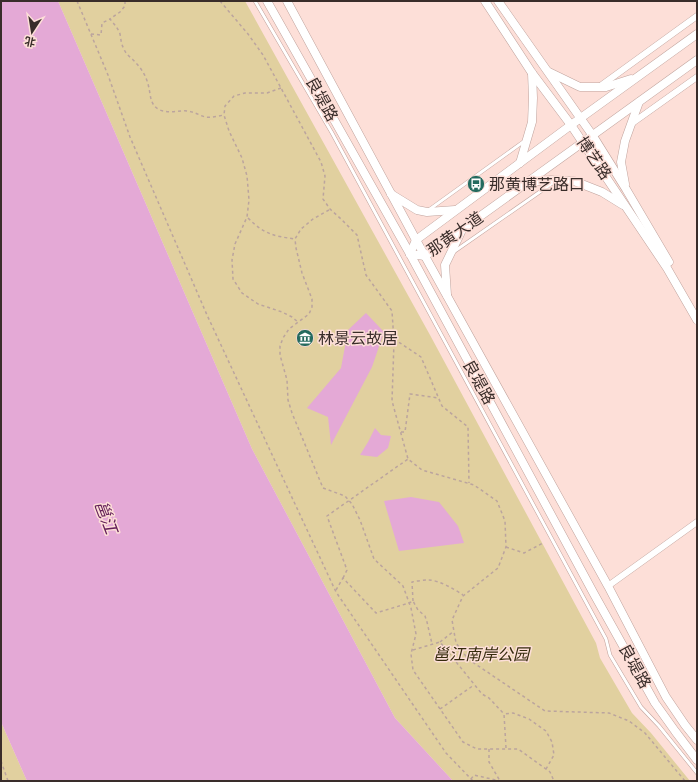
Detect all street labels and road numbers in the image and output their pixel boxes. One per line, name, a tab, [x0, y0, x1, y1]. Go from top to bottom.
street label: 良堤路	[302, 73, 342, 125]
street label: 博艺路	[573, 133, 615, 183]
street label: 那黄大道	[423, 208, 487, 260]
street label: 良堤路	[459, 356, 499, 408]
street label: 良堤路	[615, 640, 655, 692]

